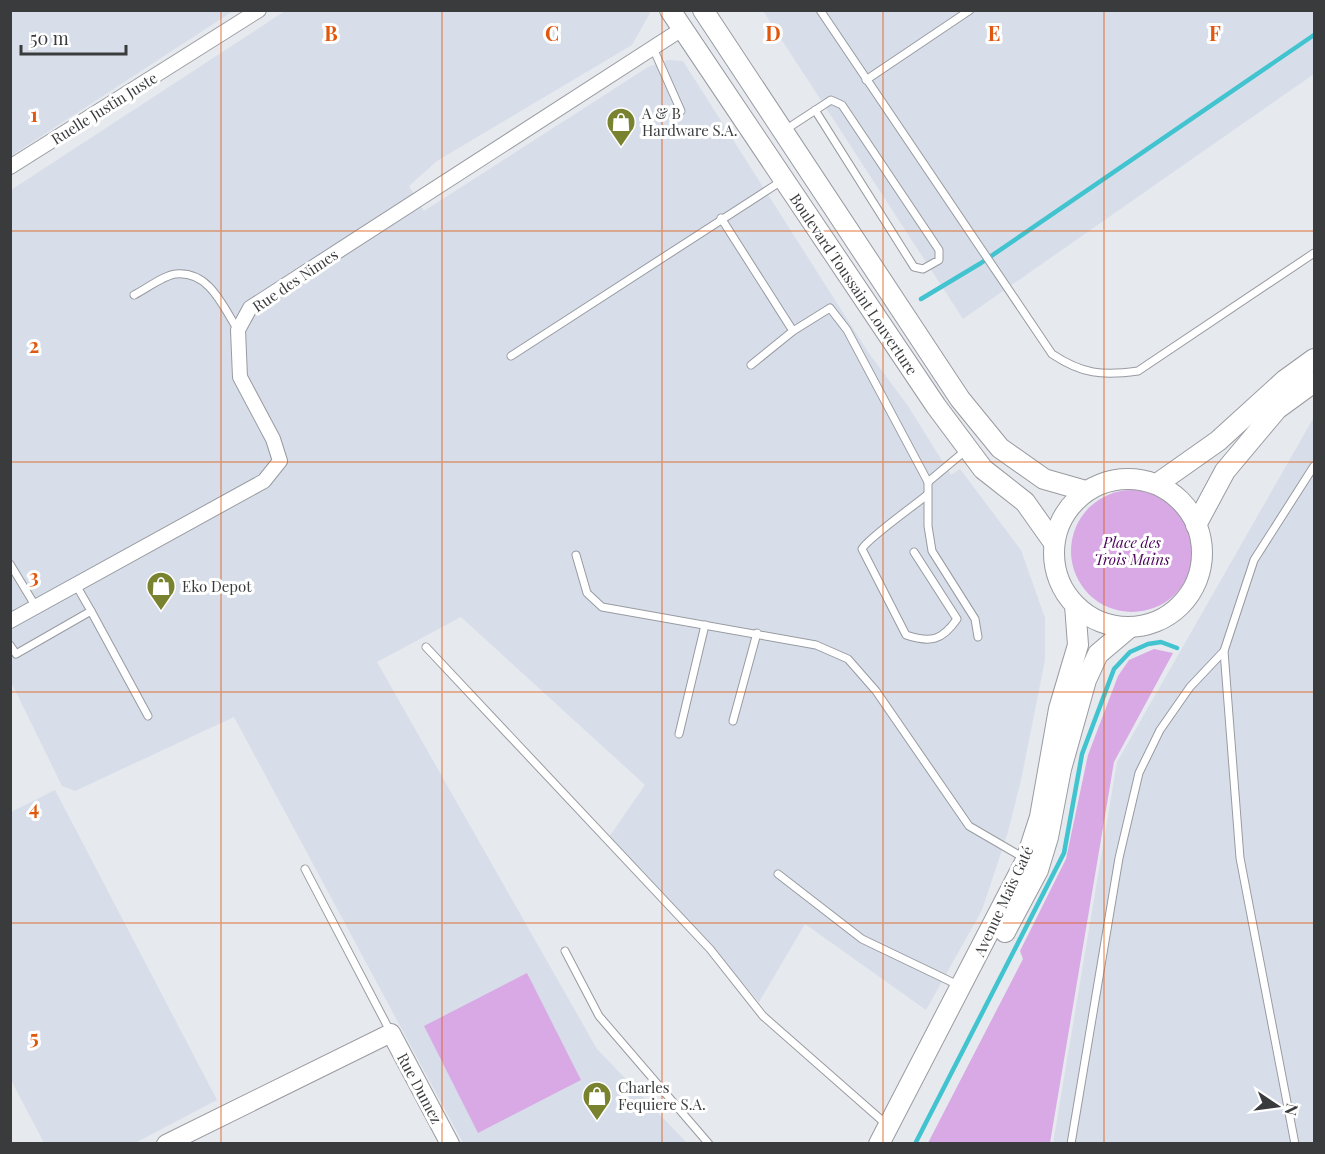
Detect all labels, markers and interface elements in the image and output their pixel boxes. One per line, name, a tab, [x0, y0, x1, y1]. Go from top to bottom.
scale bar	[21, 18, 126, 56]
text: B	[324, 19, 338, 46]
text: C	[545, 19, 559, 46]
text: D	[765, 19, 781, 46]
text: E	[988, 19, 1000, 46]
text: F	[1209, 19, 1221, 46]
text: 50 m	[30, 26, 69, 50]
street label: Ruelle Justin Juste	[47, 67, 161, 149]
text: 1	[30, 100, 38, 127]
place label: A & B Hardware S.A.	[641, 103, 738, 140]
shop icon: A & B Hardware S.A.	[605, 106, 637, 148]
street label: Boulevard Toussaint Louverture	[786, 189, 922, 379]
street label: Rue des Nimes	[248, 244, 342, 316]
text: 2	[29, 331, 39, 358]
park label: Place des Trois Mains	[1094, 532, 1170, 569]
text: 3	[29, 562, 39, 589]
shop icon: Eko Depot	[145, 570, 177, 612]
place label: Eko Depot	[182, 576, 252, 596]
text: 4	[29, 793, 39, 820]
street label: Avenue Maïs Gaté	[968, 843, 1037, 960]
text: 5	[29, 1023, 39, 1050]
street label: Rue Dumez	[393, 1049, 447, 1127]
north arrow	[1247, 1076, 1307, 1136]
place label: Charles Fequiere S.A.	[618, 1077, 706, 1114]
shop icon: Charles Fequiere S.A.	[581, 1080, 613, 1122]
text: N	[1280, 1101, 1304, 1118]

